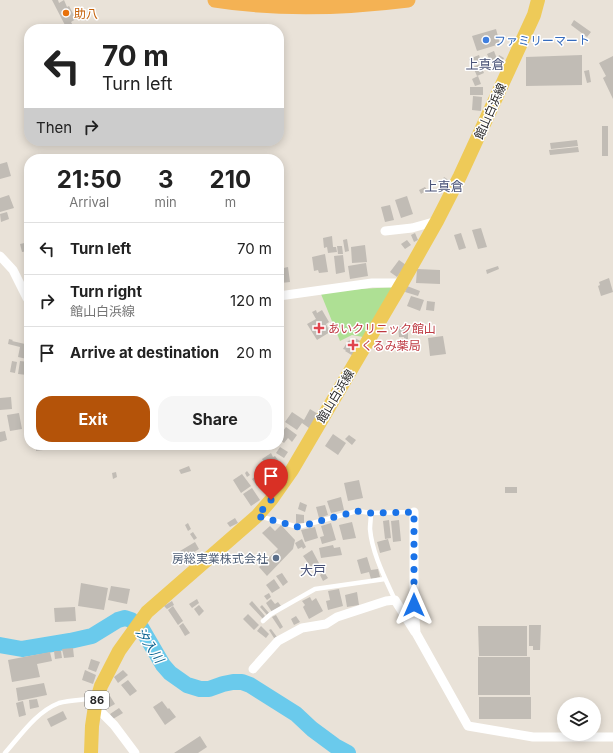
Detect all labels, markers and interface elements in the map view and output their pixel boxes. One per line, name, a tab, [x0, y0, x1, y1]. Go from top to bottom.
place label: 助八	[74, 6, 98, 21]
marker: 助八	[61, 8, 71, 18]
place label: ファミリーマート	[494, 33, 590, 48]
marker: ファミリーマート	[481, 35, 491, 45]
text: 70 m	[102, 39, 169, 73]
icon: left	[36, 40, 88, 92]
district label: 上真倉	[465, 56, 505, 72]
text: Turn left	[102, 73, 172, 94]
street label: 館山白浜線	[471, 81, 509, 141]
icon: right	[80, 116, 102, 138]
text: Then	[36, 118, 72, 137]
text: 21:50	[57, 165, 122, 194]
text: 3	[158, 165, 173, 194]
text: 210	[210, 165, 251, 194]
district label: 上真倉	[424, 178, 464, 194]
text: Arrival	[69, 194, 109, 210]
text: min	[155, 194, 177, 210]
text: m	[225, 194, 236, 210]
icon: left	[36, 238, 58, 260]
text: Turn left	[70, 239, 131, 258]
text: 70 m	[237, 239, 272, 258]
text: Turn right	[70, 282, 142, 301]
icon: right	[36, 290, 58, 312]
text: 120 m	[230, 291, 272, 310]
text: 館山白浜線	[70, 303, 135, 319]
place label: あいクリニック館山	[328, 321, 436, 336]
marker: あいクリニック館山	[313, 322, 325, 334]
place label: くるみ薬局	[361, 338, 421, 353]
marker: くるみ薬局	[348, 340, 358, 350]
icon: arrive	[36, 342, 58, 364]
text: Arrive at destination	[70, 343, 219, 362]
text: 20 m	[236, 343, 272, 362]
street label: 館山白浜線	[313, 366, 357, 426]
button: Exit	[36, 396, 150, 442]
button: Share	[158, 396, 272, 442]
pin	[254, 459, 288, 500]
icon: arrive	[260, 465, 282, 487]
place label: 房総実業株式会社	[172, 551, 268, 566]
marker: 房総実業株式会社	[271, 553, 281, 563]
district label: 大戸	[300, 562, 326, 578]
position arrow	[393, 584, 435, 626]
water label: 汐入川	[132, 624, 169, 667]
road number: 86	[85, 691, 109, 709]
map controls	[557, 697, 601, 741]
button: layers	[557, 697, 601, 741]

